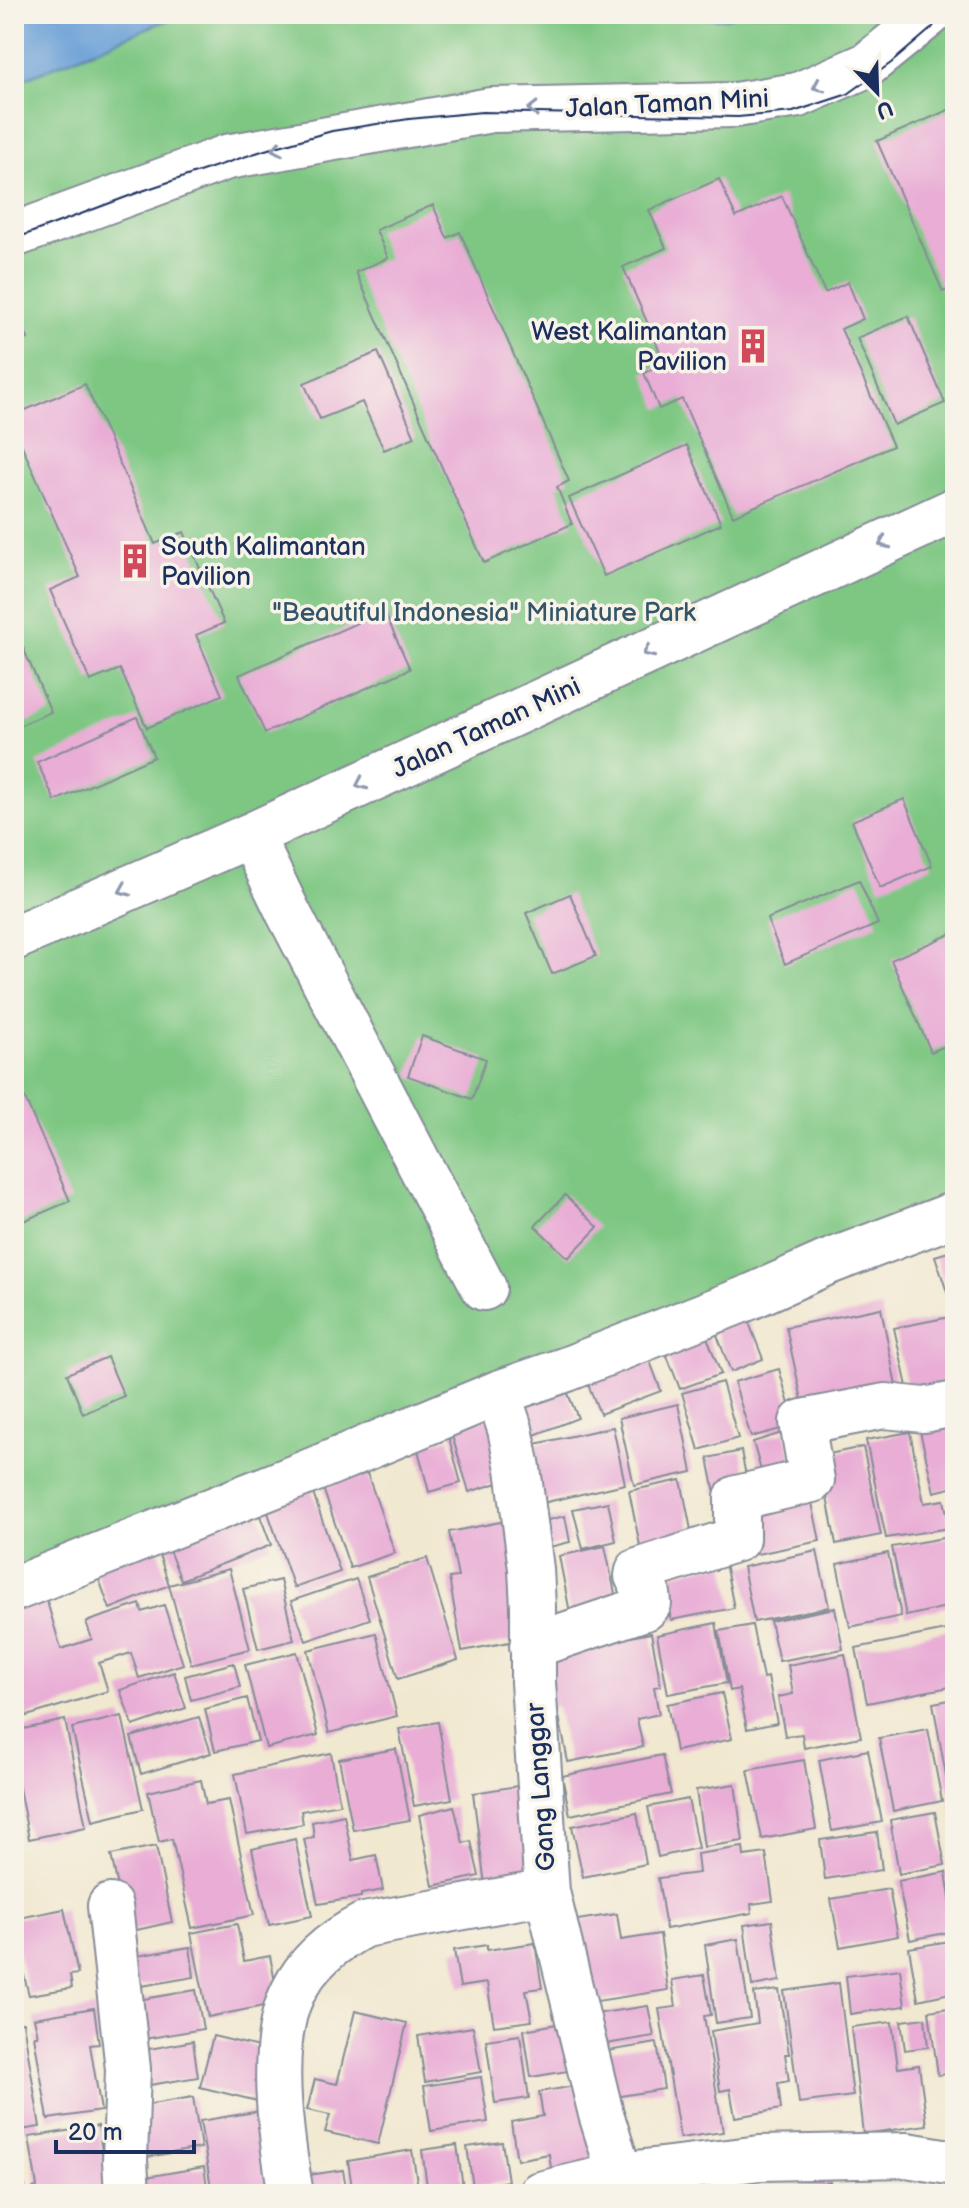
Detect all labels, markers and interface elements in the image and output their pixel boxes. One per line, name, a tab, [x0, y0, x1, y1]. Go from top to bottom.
north arrow	[837, 52, 917, 132]
one-way arrow	[812, 76, 827, 92]
street label: Jalan Taman Mini	[565, 84, 770, 125]
text: U	[872, 94, 897, 125]
one-way arrow	[526, 100, 539, 118]
one-way arrow	[270, 139, 283, 156]
place label: West Kalimantan Pavilion	[531, 317, 727, 378]
building icon: West Kalimantan Pavilion	[734, 327, 772, 365]
place label: South Kalimantan Pavilion	[161, 532, 366, 593]
one-way arrow	[878, 533, 892, 549]
building icon: South Kalimantan Pavilion	[116, 542, 154, 580]
park label: "Beautiful Indonesia" Miniature Park	[272, 598, 696, 629]
one-way arrow	[642, 642, 656, 658]
street label: Jalan Taman Mini	[388, 671, 586, 785]
one-way arrow	[355, 775, 369, 791]
one-way arrow	[118, 881, 132, 897]
street label: Gang Langgar	[520, 1701, 563, 1872]
scale bar	[56, 2104, 194, 2154]
text: 20 m	[68, 2118, 123, 2147]

